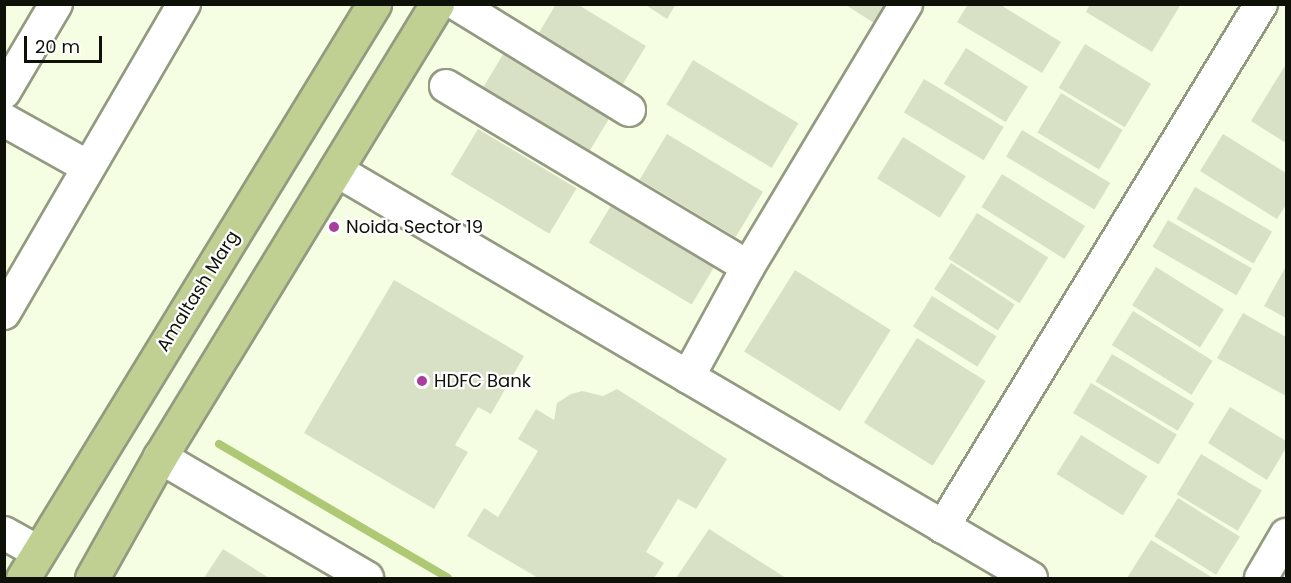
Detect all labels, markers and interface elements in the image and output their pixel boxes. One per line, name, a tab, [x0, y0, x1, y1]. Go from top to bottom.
scale bar	[27, 24, 105, 62]
text: 20 m	[35, 34, 80, 59]
place label: Noida Sector 19	[346, 216, 483, 238]
marker: Noida Sector 19	[327, 220, 341, 234]
street label: Amaltash Marg	[152, 227, 244, 355]
place label: HDFC Bank	[434, 370, 531, 392]
marker: HDFC Bank	[415, 374, 429, 388]

